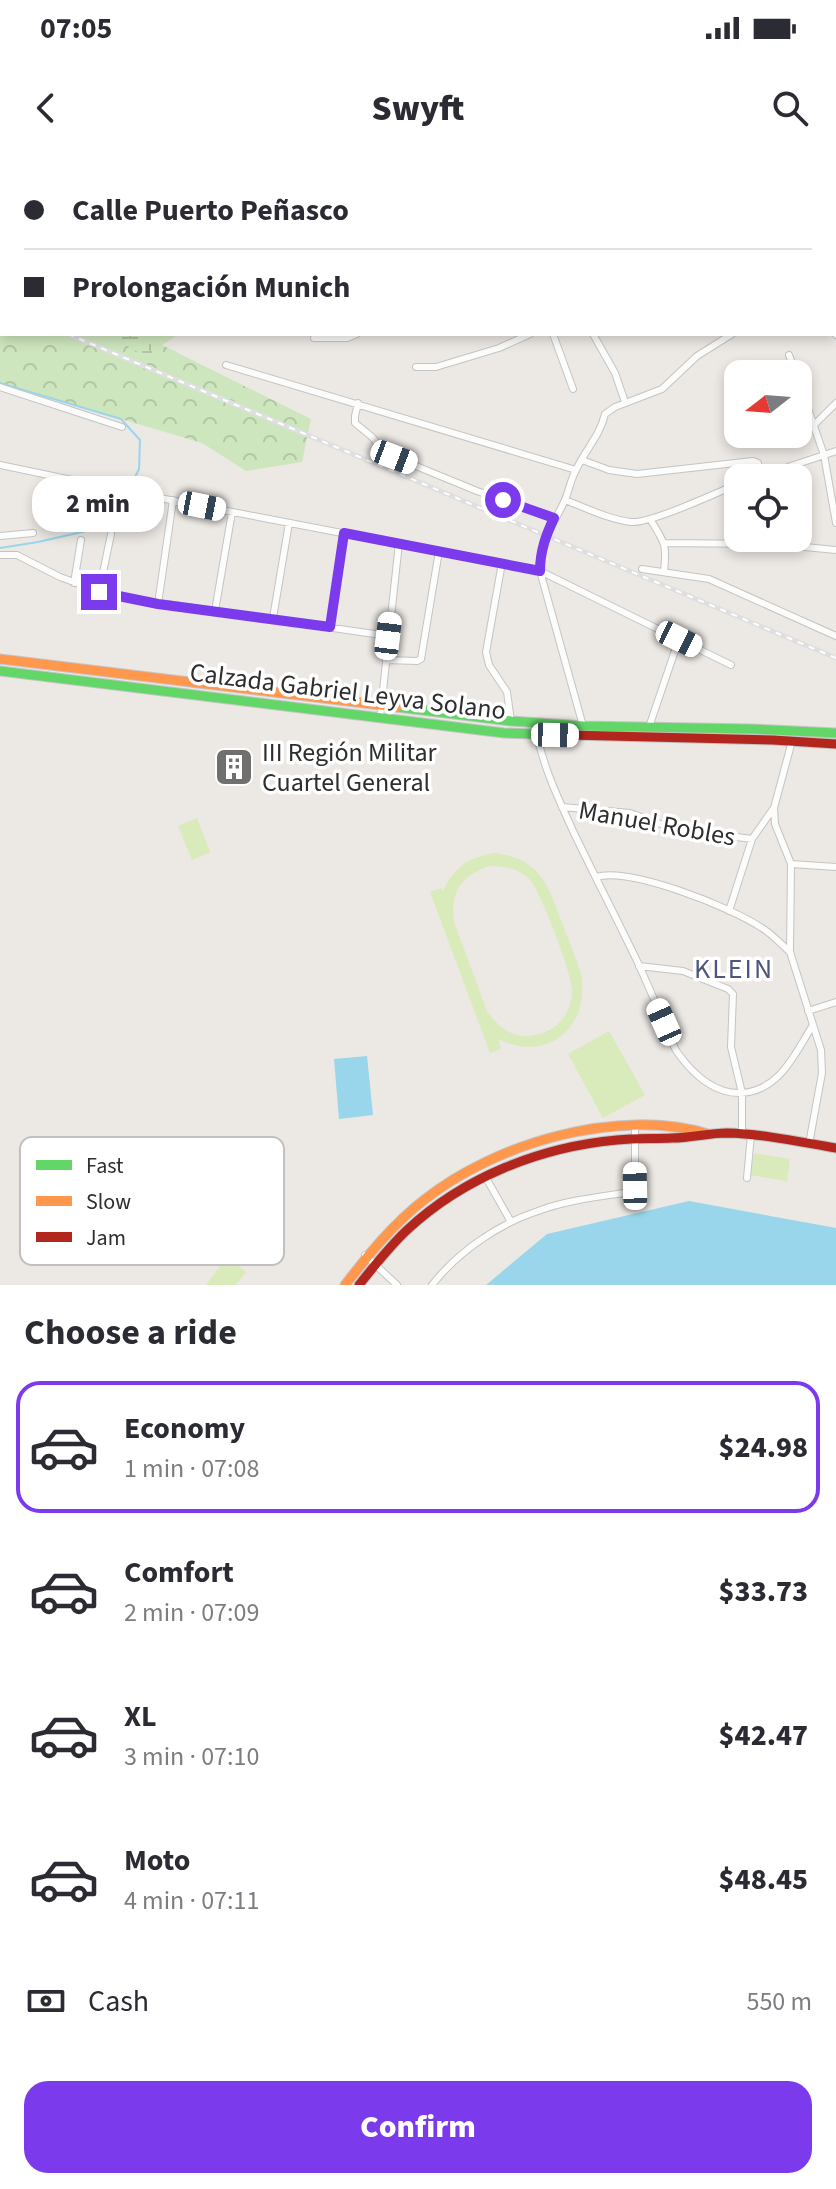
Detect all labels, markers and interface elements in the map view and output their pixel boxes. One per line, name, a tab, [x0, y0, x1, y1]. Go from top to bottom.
text: 07:05	[40, 7, 112, 50]
text: Swyft	[371, 83, 465, 134]
icon: back	[24, 86, 68, 130]
icon: search	[768, 86, 812, 130]
text: Calle Puerto Peñasco	[72, 189, 349, 232]
text: Prolongación Munich	[72, 266, 350, 309]
north arrow	[724, 360, 812, 448]
map controls	[724, 360, 812, 552]
car	[367, 437, 421, 477]
button: locate	[724, 464, 812, 552]
callout: 2 min	[33, 476, 165, 532]
route start	[485, 482, 521, 518]
text: 2 min	[66, 485, 130, 522]
car	[176, 490, 228, 522]
route end	[81, 574, 117, 610]
car	[373, 611, 403, 661]
car	[652, 618, 706, 660]
street label: Calzada Gabriel Leyva Solano	[188, 654, 508, 729]
car	[531, 723, 579, 747]
place label: III Región Militar Cuartel General	[262, 734, 438, 801]
building icon: III Región Militar Cuartel General	[213, 746, 255, 788]
street label: Manuel Robles	[576, 792, 738, 855]
district label: KLEIN	[694, 949, 774, 989]
car	[643, 995, 685, 1049]
legend	[20, 1137, 284, 1265]
text: Fast	[86, 1150, 124, 1182]
car	[623, 1162, 647, 1210]
text: Slow	[86, 1186, 131, 1218]
text: Jam	[86, 1222, 126, 1254]
text: Choose a ride	[24, 1307, 237, 1358]
text: Economy	[124, 1407, 245, 1450]
icon: car	[28, 1411, 100, 1483]
text: $24.98	[719, 1426, 808, 1469]
text: 1 min · 07:08	[124, 1450, 259, 1487]
text: Comfort	[124, 1551, 234, 1594]
icon: car	[28, 1555, 100, 1627]
text: $33.73	[719, 1570, 808, 1613]
text: 2 min · 07:09	[124, 1594, 259, 1631]
text: XL	[124, 1695, 157, 1738]
icon: car	[28, 1699, 100, 1771]
text: $42.47	[719, 1714, 808, 1757]
text: 3 min · 07:10	[124, 1738, 259, 1775]
text: Moto	[124, 1839, 190, 1882]
icon: car	[28, 1843, 100, 1915]
text: $48.45	[719, 1858, 808, 1901]
text: 4 min · 07:11	[124, 1882, 259, 1919]
icon: cash	[24, 1979, 68, 2023]
text: Cash	[88, 1980, 149, 2023]
text: 550 m	[746, 1983, 812, 2020]
button: Confirm	[24, 2081, 812, 2173]

